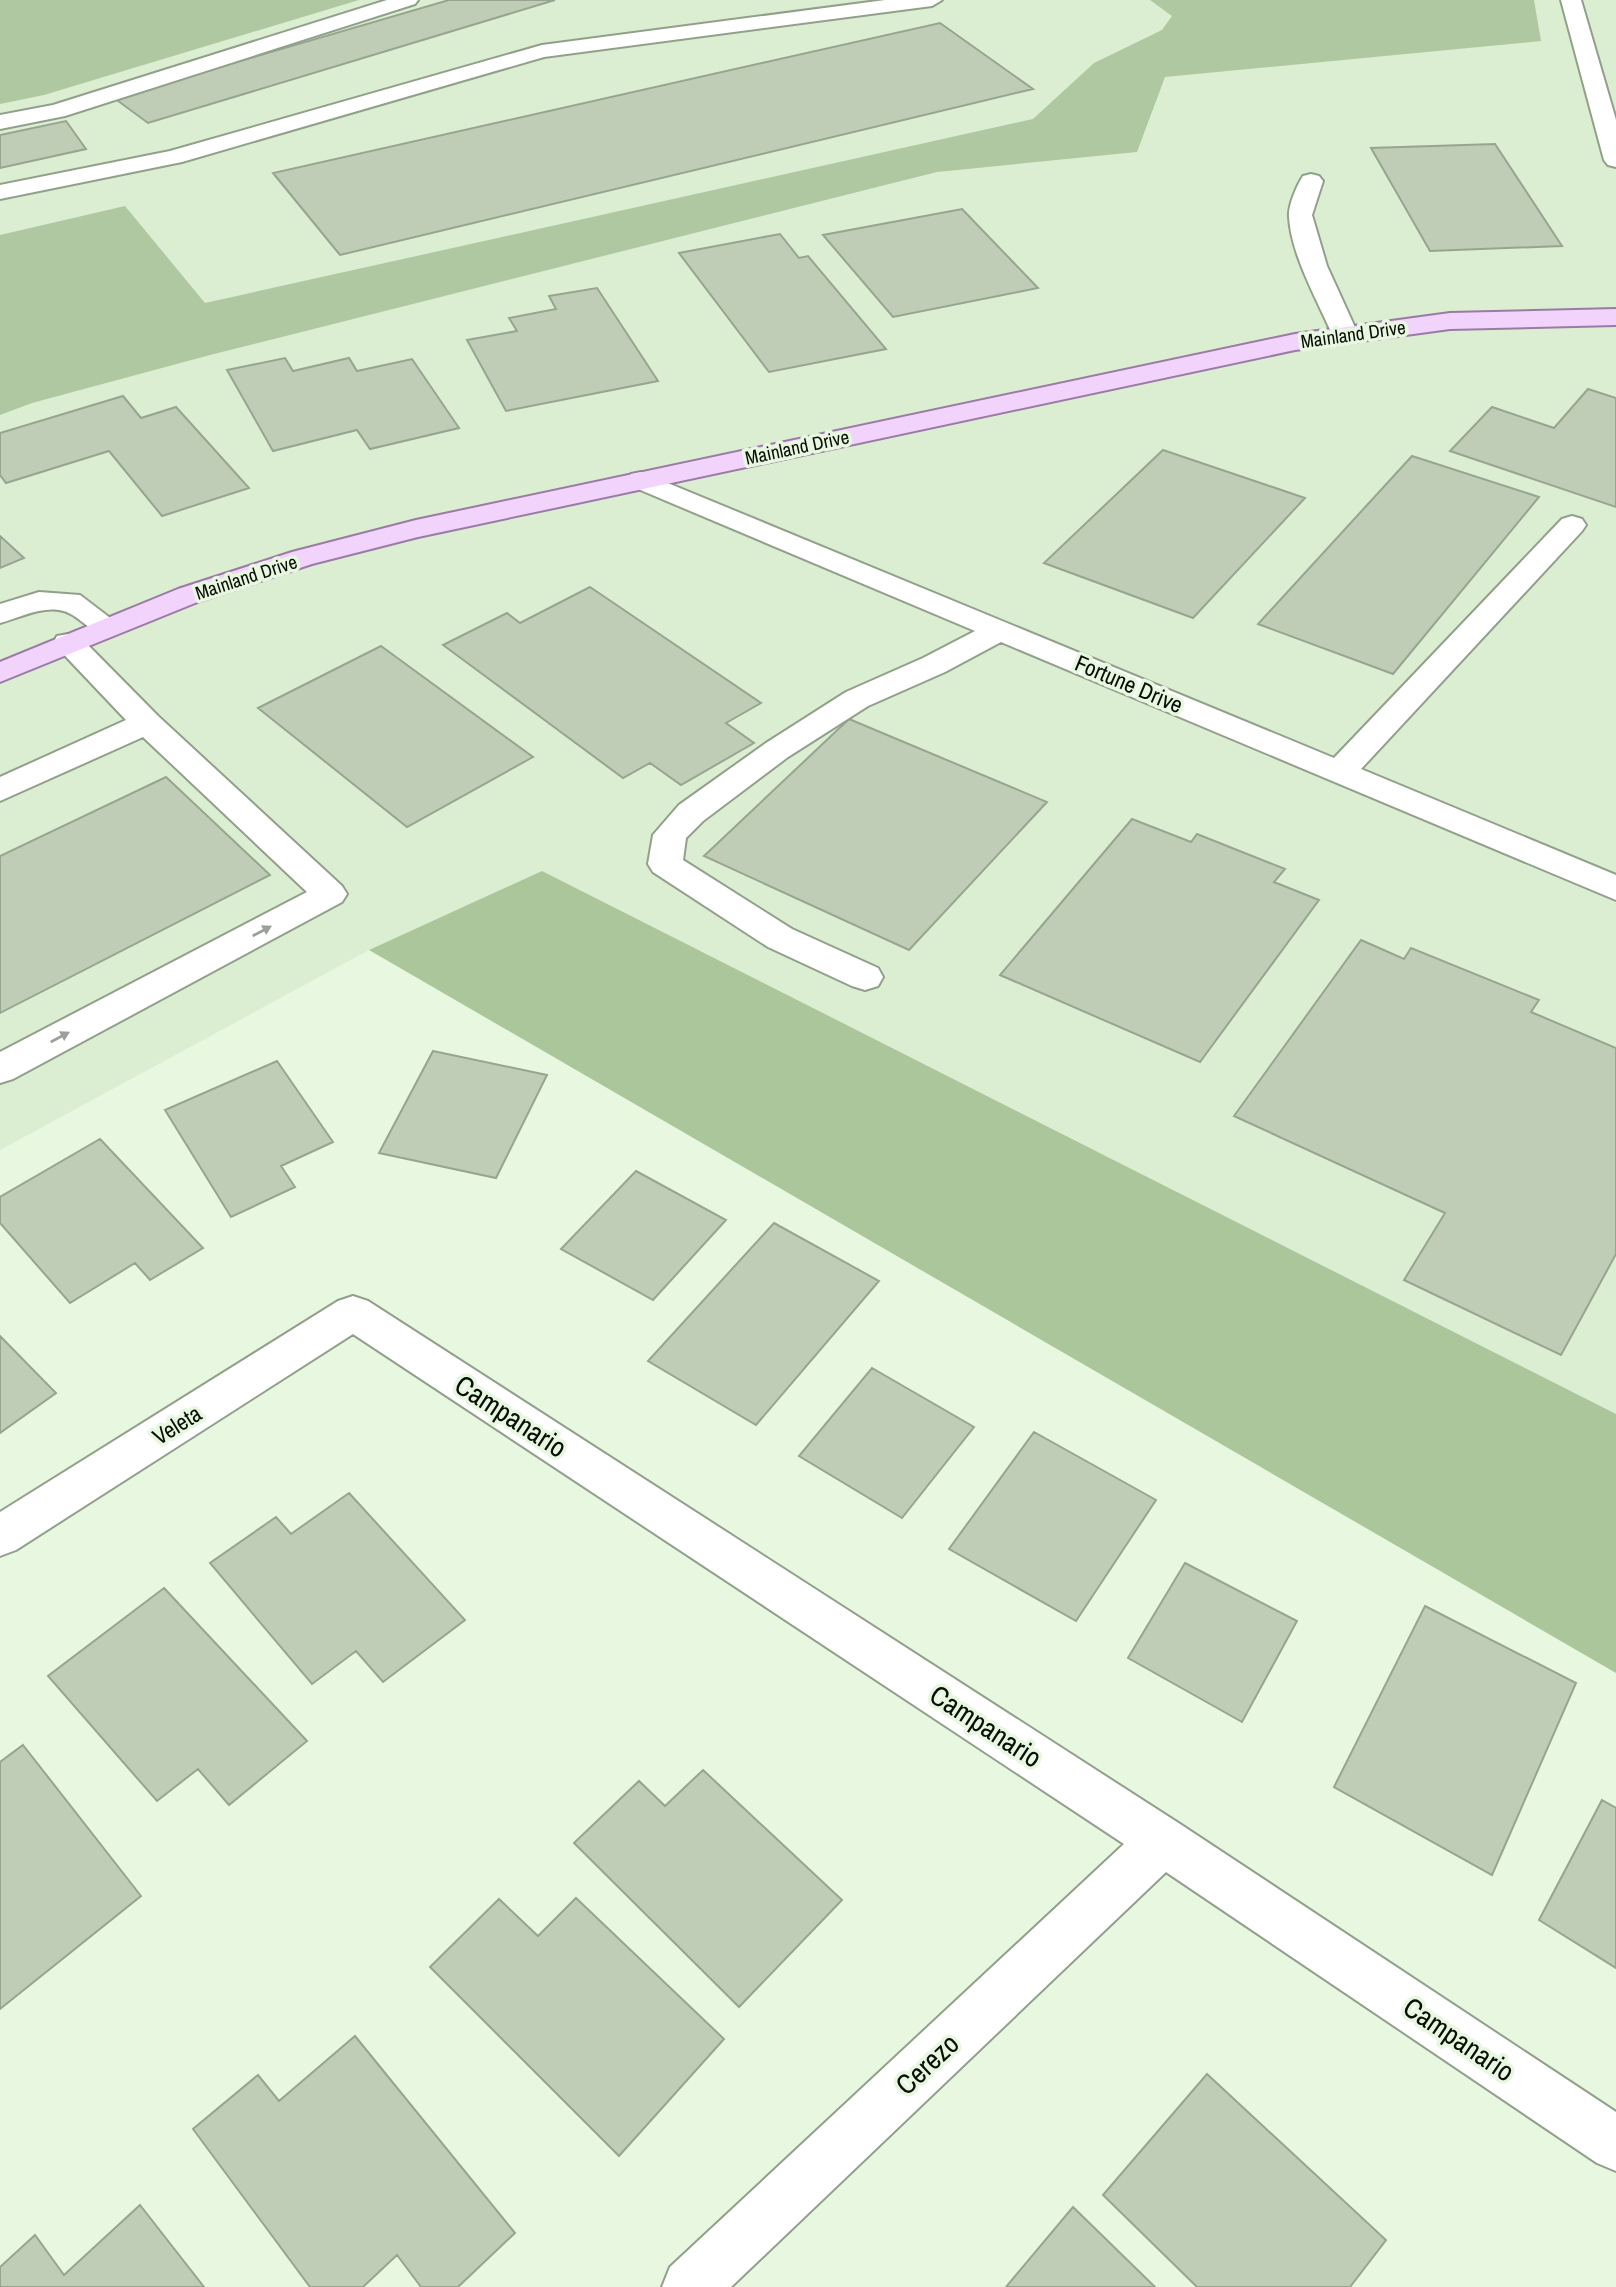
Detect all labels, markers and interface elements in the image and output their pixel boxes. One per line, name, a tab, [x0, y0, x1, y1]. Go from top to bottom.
street label: Mainland Drive	[1299, 314, 1407, 354]
street label: Mainland Drive	[743, 423, 851, 471]
street label: Mainland Drive	[192, 548, 300, 606]
street label: Fortune Drive	[1070, 647, 1188, 720]
one-way arrow	[252, 925, 272, 937]
one-way arrow	[51, 1031, 70, 1043]
street label: Campanario	[448, 1366, 574, 1466]
street label: Veleta	[146, 1397, 208, 1452]
street label: Campanario	[923, 1676, 1049, 1776]
street label: Campanario	[1396, 1988, 1522, 2090]
street label: Cerezo	[887, 2025, 967, 2103]

